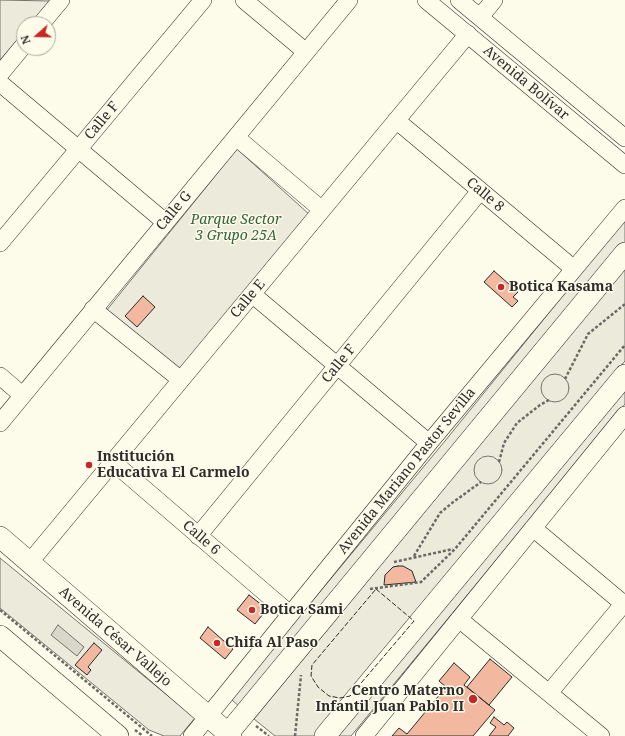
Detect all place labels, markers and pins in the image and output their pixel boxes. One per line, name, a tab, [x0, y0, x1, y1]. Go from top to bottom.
place label: Botica Kasama	[509, 279, 613, 295]
marker: Botica Kasama	[496, 282, 506, 292]
place label: Institución Educativa El Carmelo	[97, 449, 250, 482]
marker: Institución Educativa El Carmelo	[84, 460, 94, 470]
place label: Botica Sami	[260, 602, 343, 618]
marker: Botica Sami	[247, 605, 257, 615]
place label: Chifa Al Paso	[225, 635, 318, 651]
marker: Chifa Al Paso	[212, 638, 222, 648]
place label: Centro Materno Infantil Juan Pablo II	[315, 683, 464, 716]
marker: Centro Materno Infantil Juan Pablo II	[467, 693, 479, 705]

